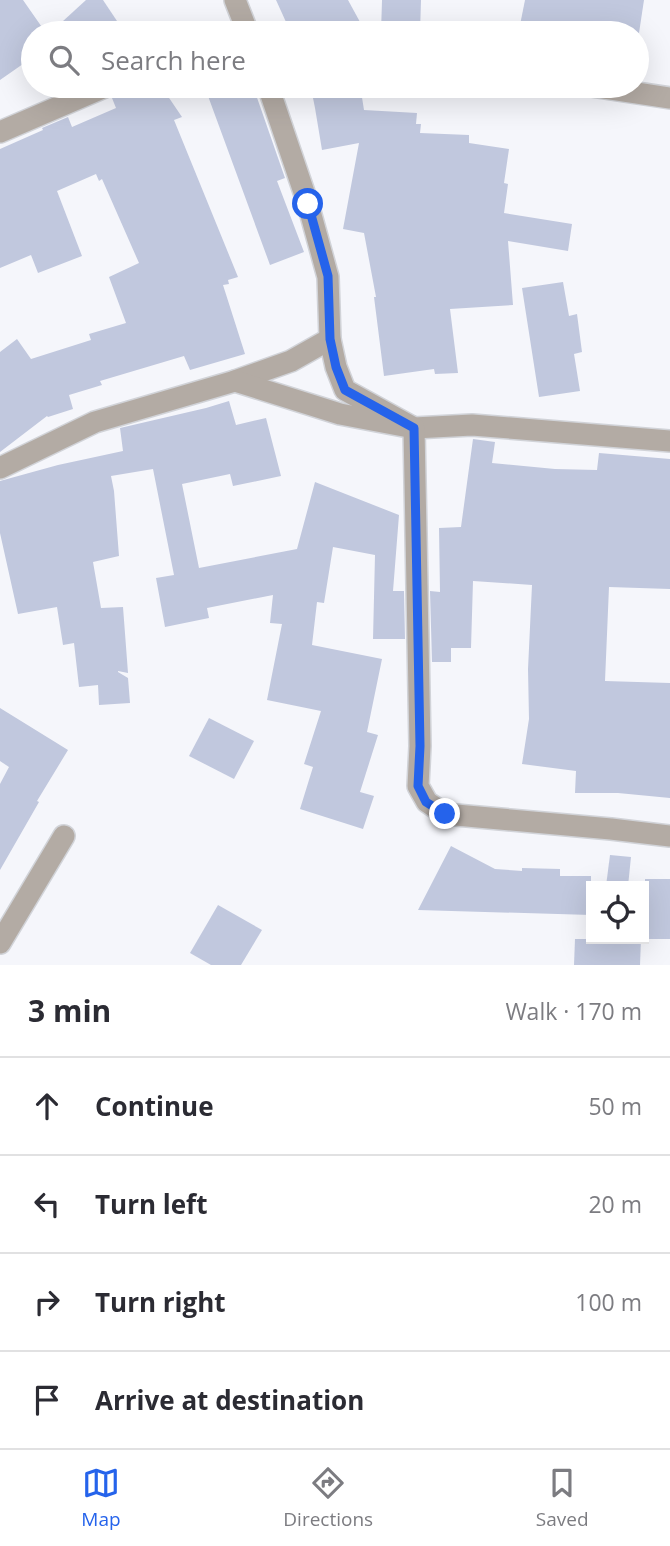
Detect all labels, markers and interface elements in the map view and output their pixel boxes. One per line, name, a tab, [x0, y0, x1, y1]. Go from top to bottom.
search box	[21, 21, 649, 98]
icon: search	[45, 41, 83, 79]
text: Search here	[101, 42, 246, 78]
route start	[292, 188, 323, 219]
route end	[429, 798, 460, 829]
map controls	[586, 881, 649, 944]
button: locate	[586, 881, 649, 944]
text: 3 min	[28, 990, 111, 1031]
text: Walk · 170 m	[505, 995, 642, 1027]
icon: ahead	[28, 1087, 66, 1125]
text: Continue	[95, 1088, 214, 1124]
text: 50 m	[588, 1090, 642, 1122]
icon: left	[28, 1185, 66, 1223]
text: Turn left	[95, 1186, 207, 1222]
text: 20 m	[588, 1188, 642, 1220]
icon: right	[28, 1283, 66, 1321]
text: Turn right	[95, 1284, 226, 1320]
text: 100 m	[575, 1286, 642, 1318]
icon: arrive	[28, 1381, 66, 1419]
text: Arrive at destination	[95, 1382, 364, 1418]
tab: Map	[81, 1464, 121, 1532]
tab: Directions	[283, 1464, 373, 1532]
tab: Saved	[536, 1464, 589, 1532]

